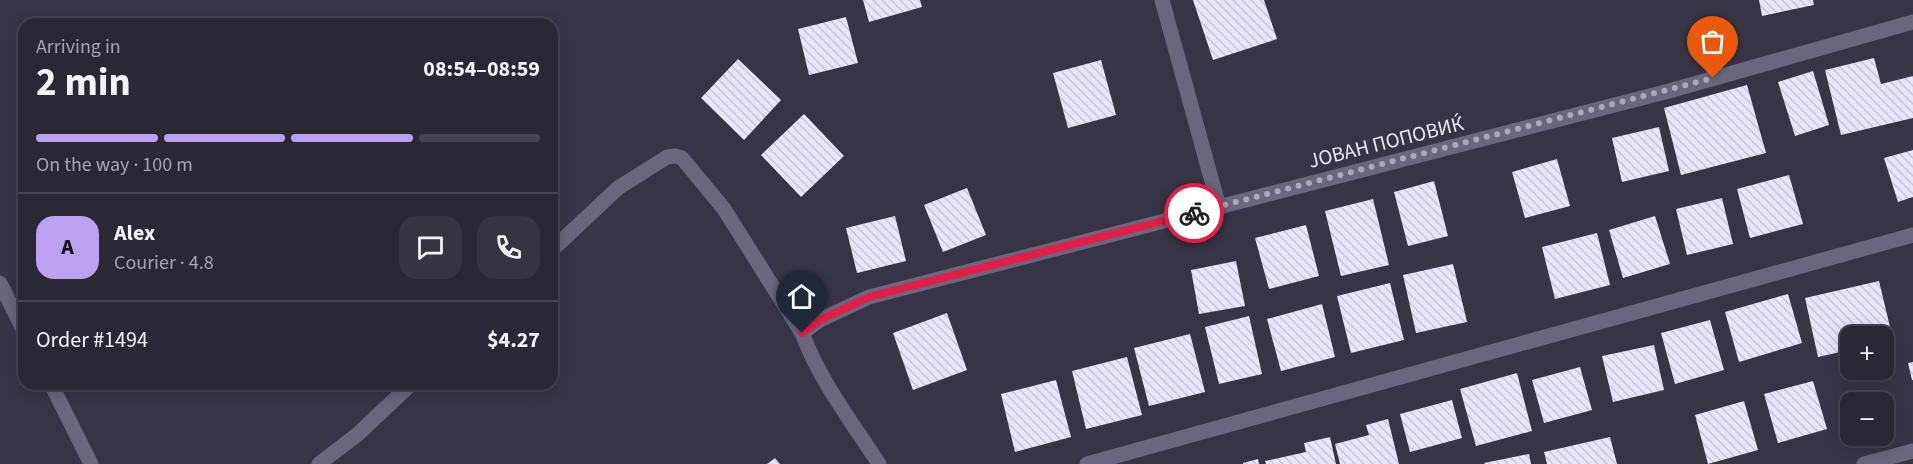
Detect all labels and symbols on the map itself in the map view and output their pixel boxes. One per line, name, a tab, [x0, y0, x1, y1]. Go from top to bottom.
pin	[1687, 16, 1738, 78]
street label: ЈОВАН ПОПОВИЌ	[1305, 108, 1468, 176]
courier	[1164, 183, 1224, 243]
pin	[776, 271, 827, 333]

